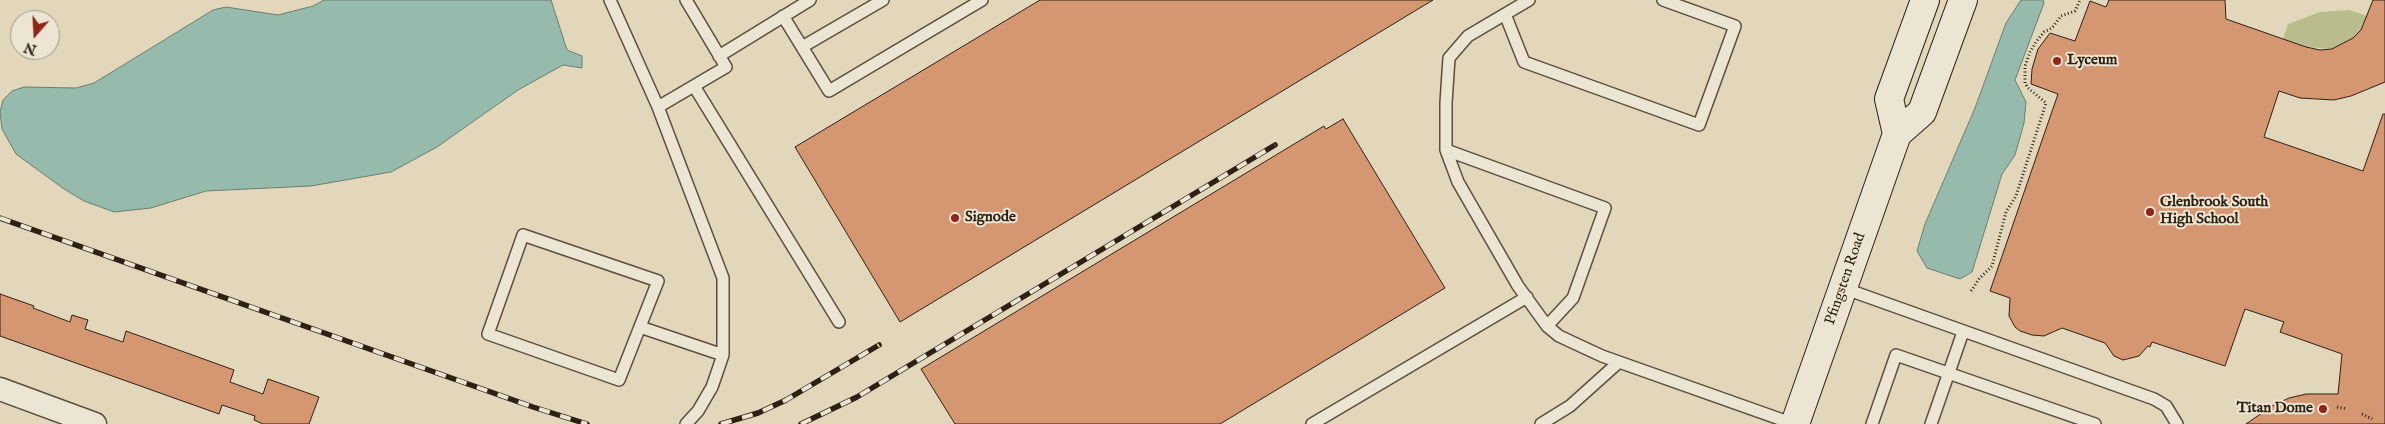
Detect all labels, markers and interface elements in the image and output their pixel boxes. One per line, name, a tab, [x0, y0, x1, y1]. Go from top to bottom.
north arrow	[10, 10, 60, 60]
text: N	[22, 38, 39, 59]
place label: Lyceum	[2067, 52, 2117, 70]
marker: Lyceum	[2051, 55, 2063, 67]
place label: Glenbrook South High School	[2160, 194, 2268, 229]
marker: Glenbrook South High School	[2144, 206, 2156, 218]
place label: Signode	[965, 209, 1016, 227]
marker: Signode	[949, 212, 961, 224]
street label: Pfingsten Road	[1822, 231, 1870, 327]
place label: Titan Dome	[2237, 400, 2313, 418]
marker: Titan Dome	[2317, 403, 2329, 415]

